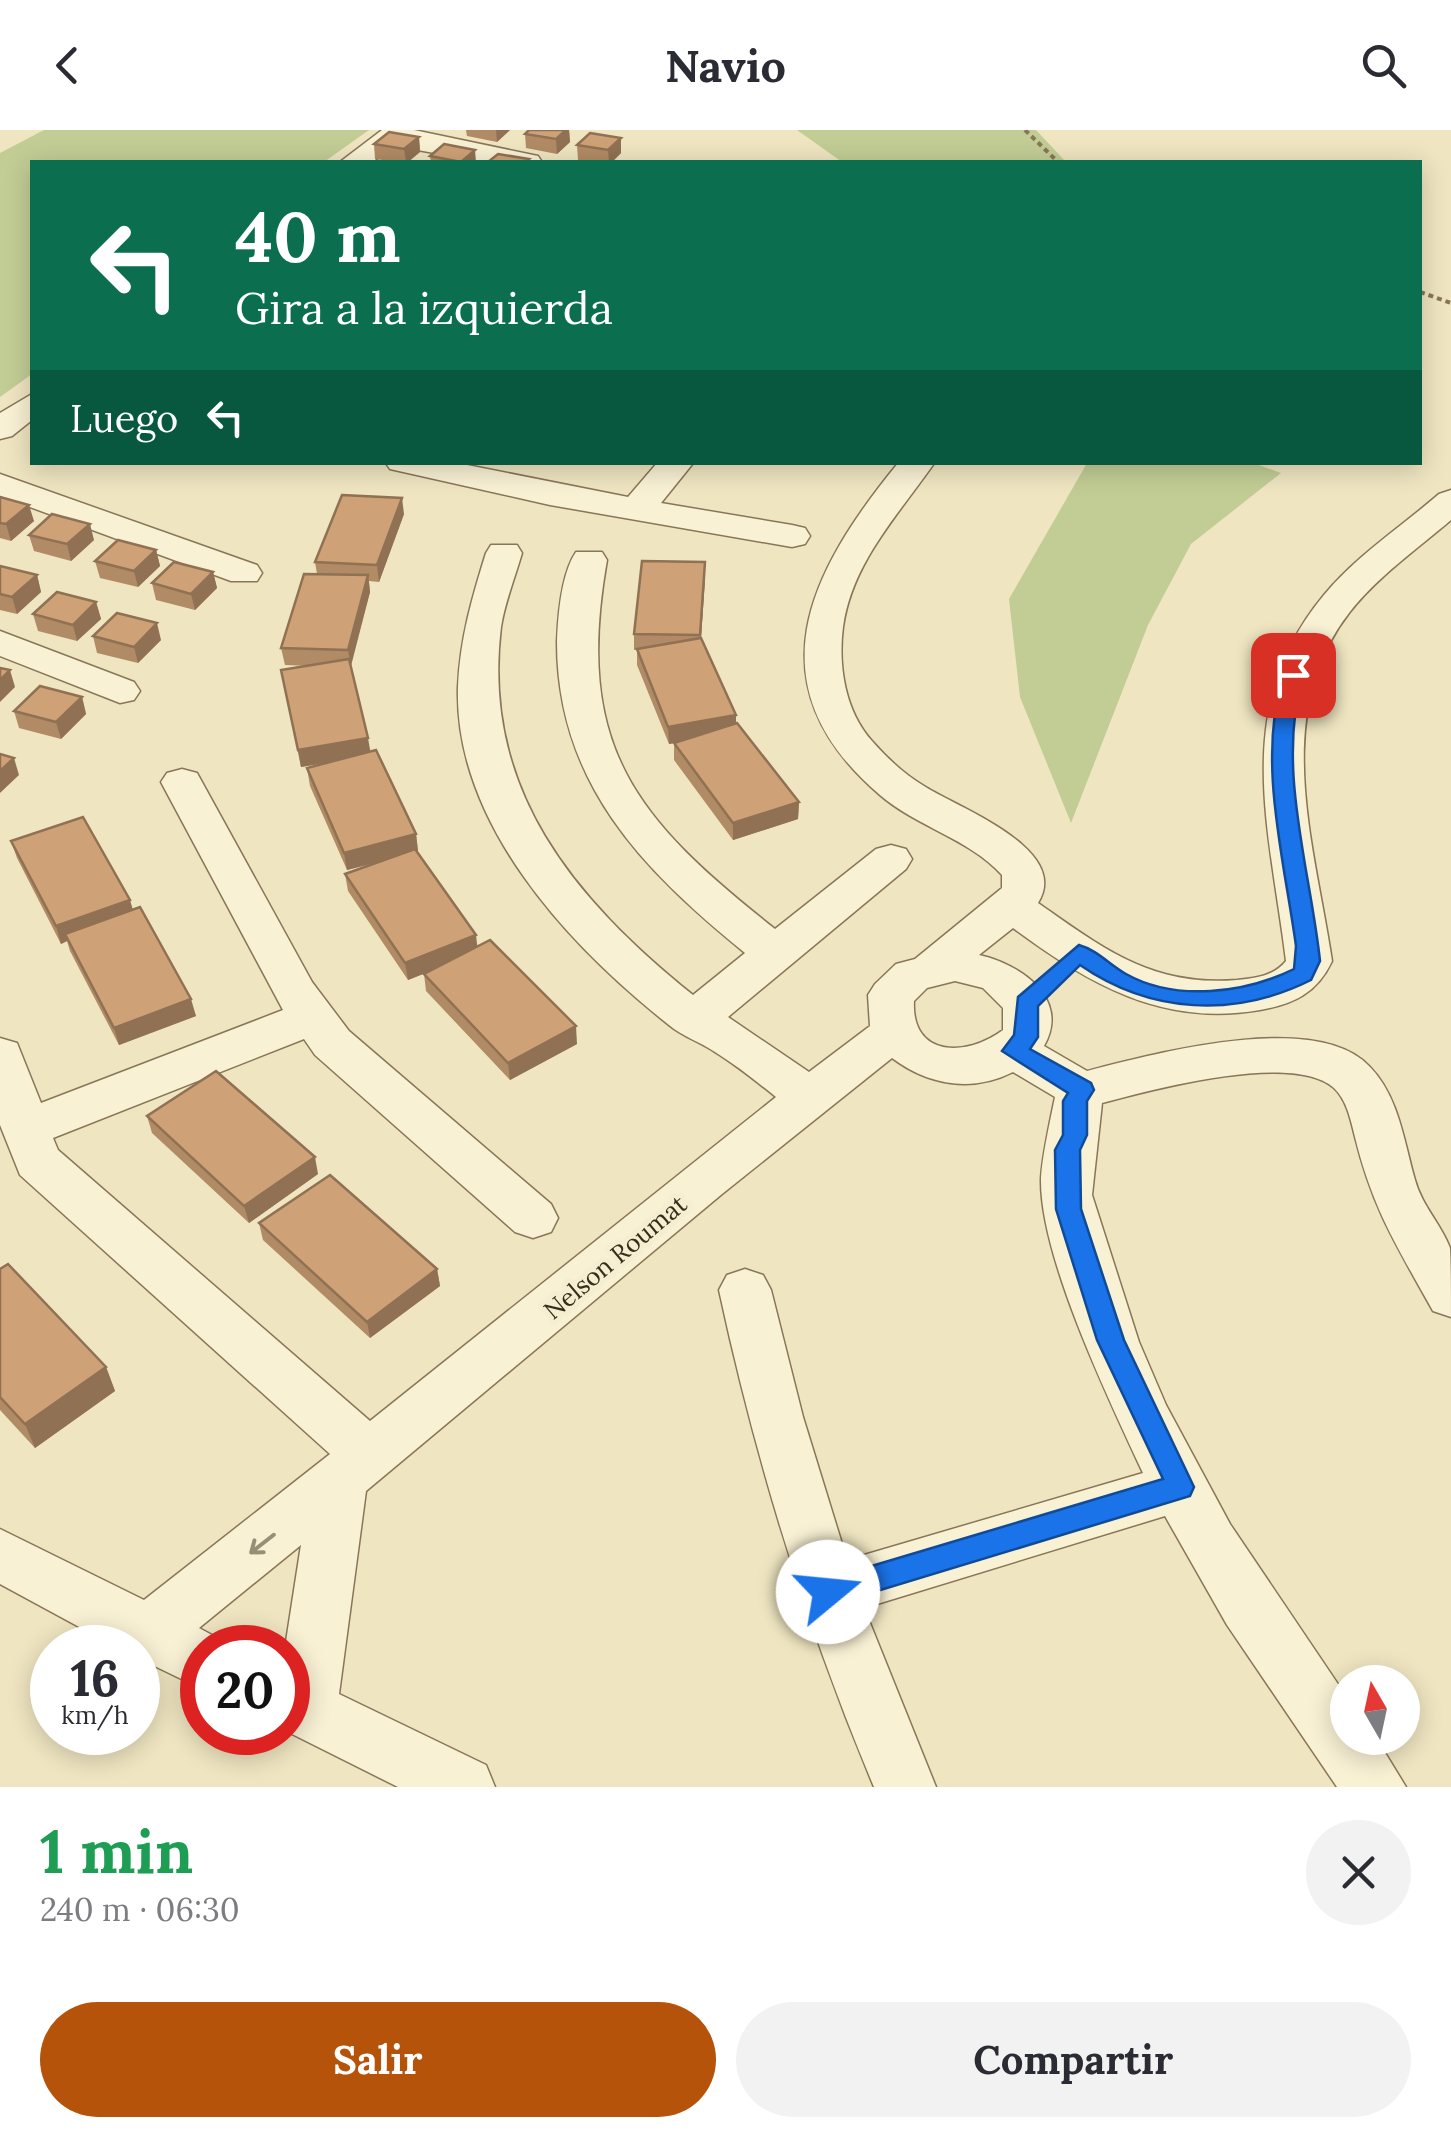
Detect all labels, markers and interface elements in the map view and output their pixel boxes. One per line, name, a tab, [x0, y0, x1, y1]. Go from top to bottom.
text: Navio	[665, 37, 786, 94]
icon: back	[40, 38, 95, 93]
icon: search	[1356, 38, 1411, 93]
text: 40 m	[235, 192, 401, 281]
icon: left	[70, 200, 200, 330]
text: Gira a la izquierda	[235, 279, 613, 336]
icon: left	[198, 390, 253, 445]
text: Luego	[70, 394, 178, 442]
pin	[1251, 633, 1336, 718]
icon: arrive	[1266, 648, 1321, 703]
street label: Nelson Roumat	[537, 1188, 693, 1326]
one-way arrow	[249, 1533, 276, 1554]
position arrow	[776, 1540, 880, 1644]
speed limit sign: 20	[180, 1625, 310, 1755]
text: 16	[70, 1646, 120, 1710]
north arrow	[1330, 1665, 1420, 1755]
map controls	[1330, 1665, 1420, 1755]
text: km/h	[61, 1699, 129, 1731]
text: 1 min	[40, 1813, 193, 1889]
button: close	[1306, 1820, 1411, 1925]
text: 240 m · 06:30	[40, 1889, 240, 1930]
button: Salir	[40, 2002, 716, 2117]
button: Compartir	[736, 2002, 1411, 2117]

